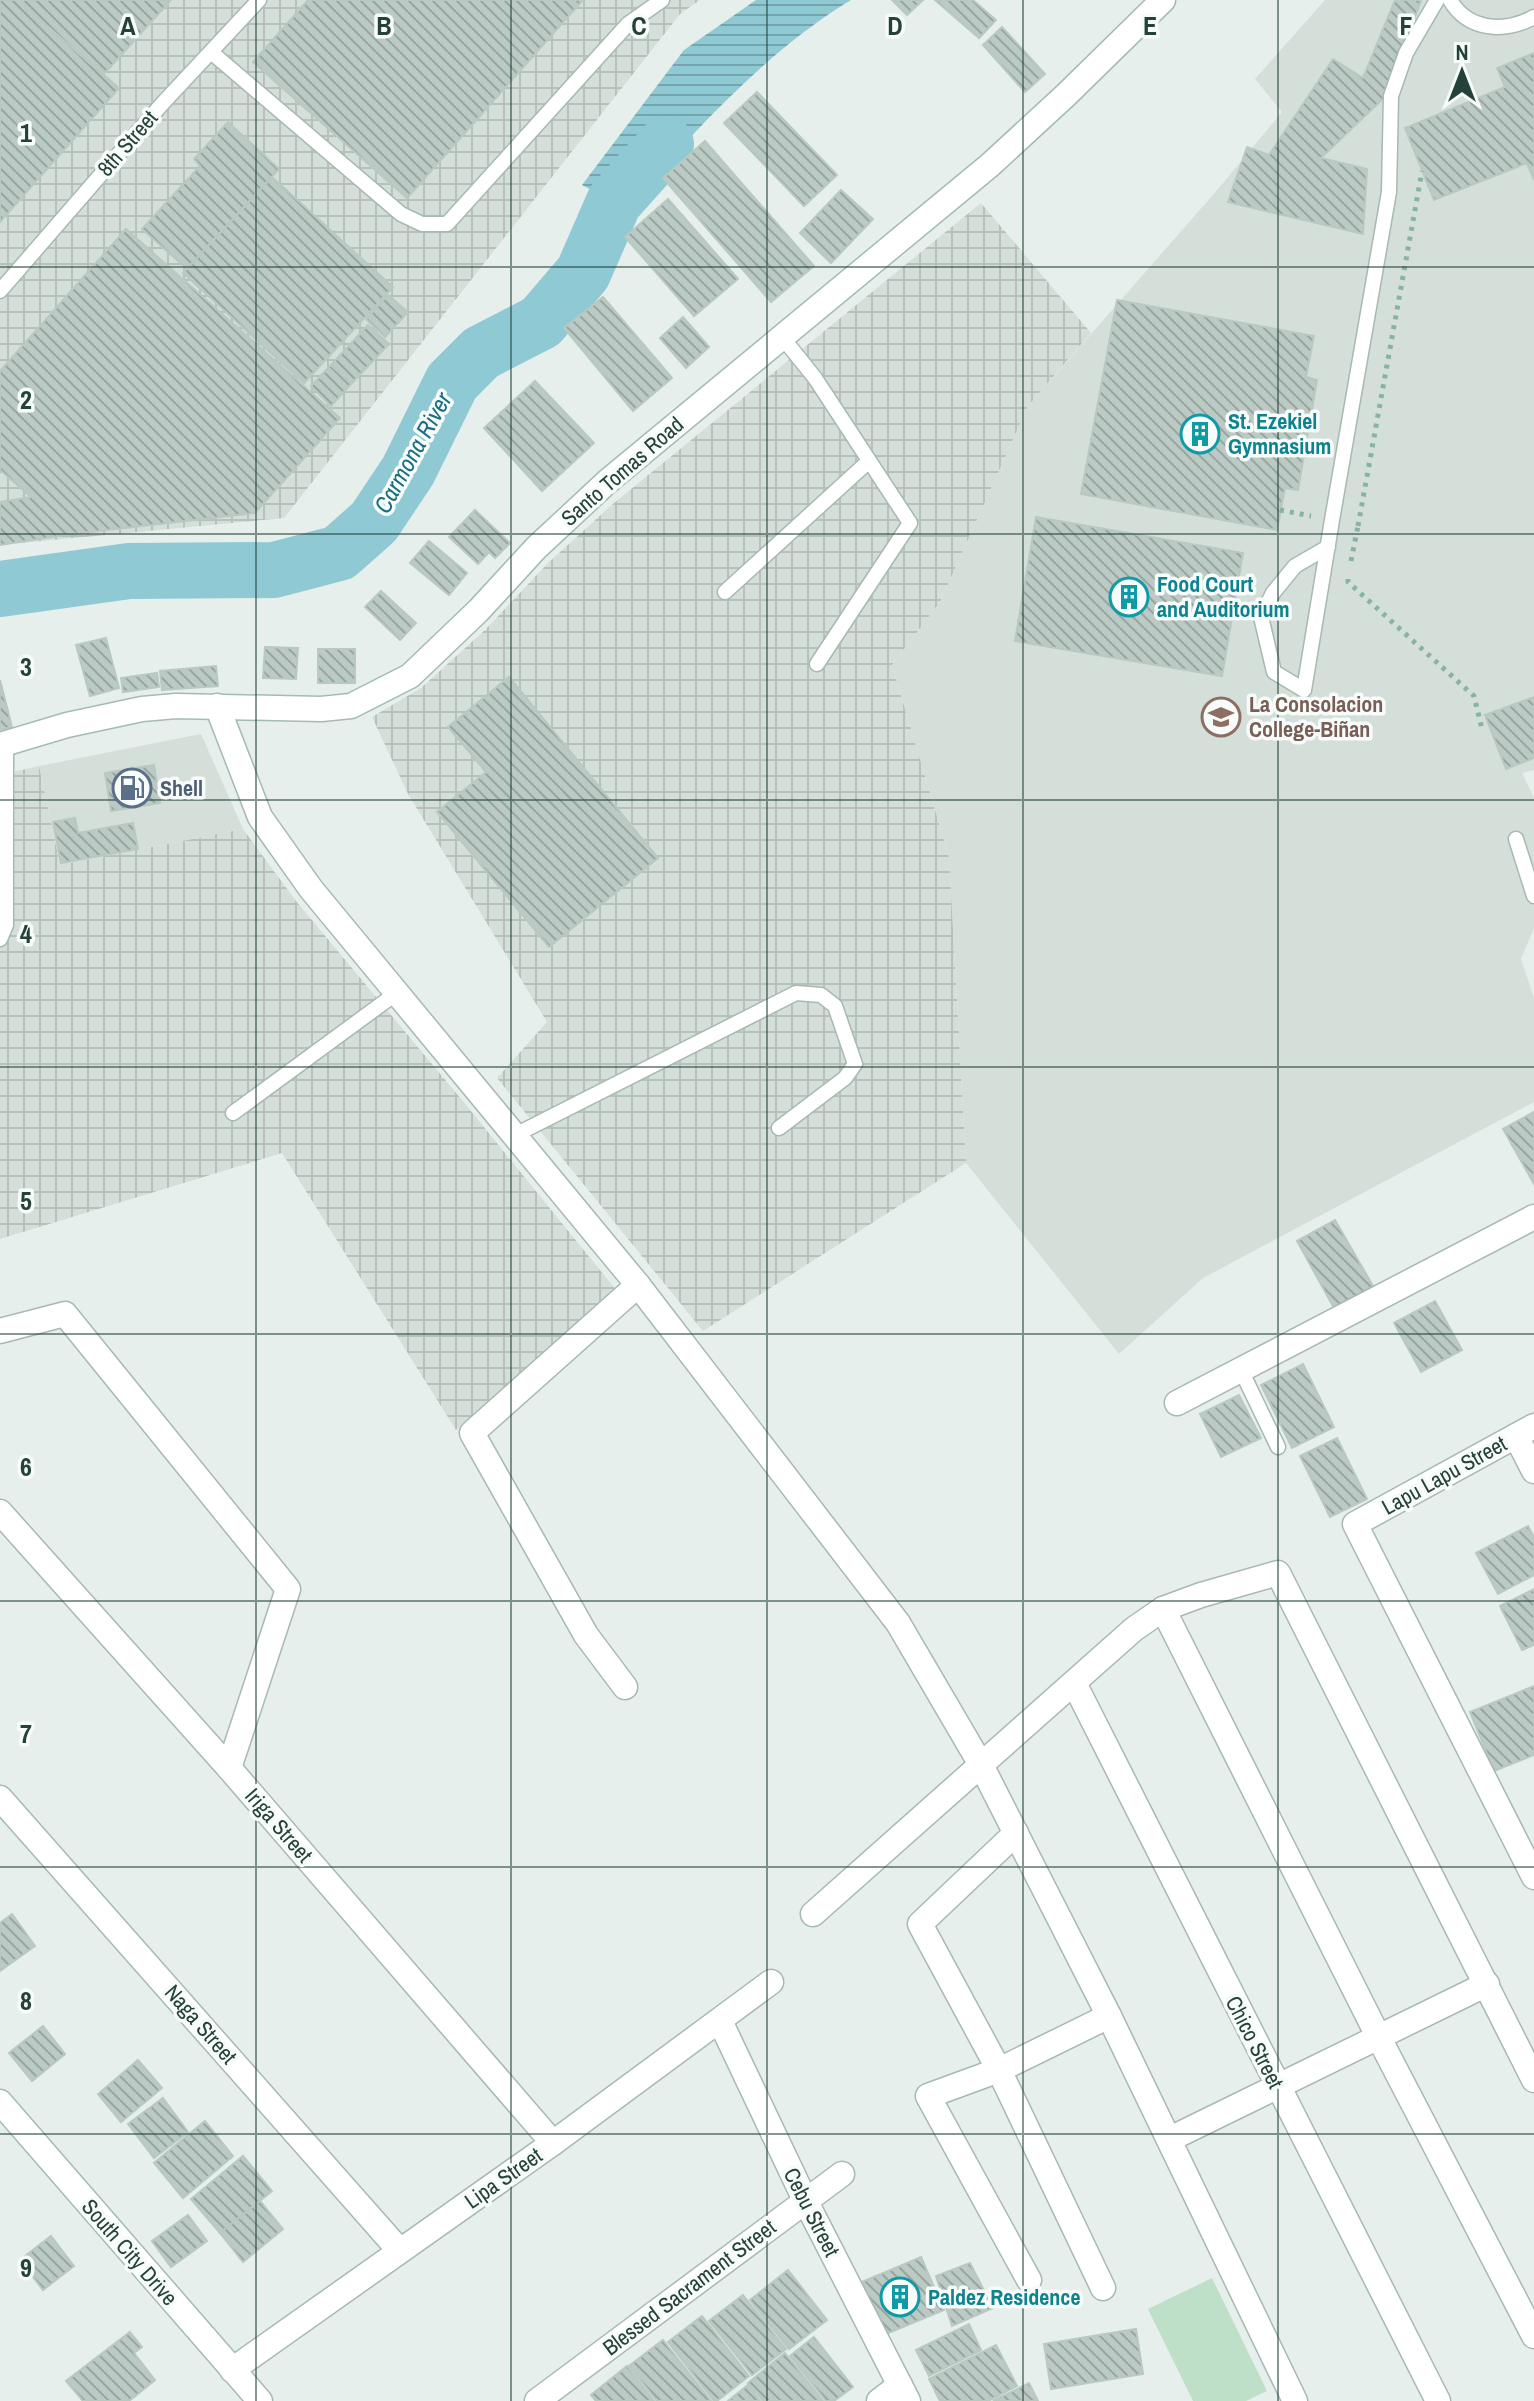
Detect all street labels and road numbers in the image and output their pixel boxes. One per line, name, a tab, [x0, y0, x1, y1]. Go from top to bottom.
street label: 8th Street	[90, 104, 164, 182]
street label: Santo Tomas Road	[554, 409, 690, 533]
street label: Lapu Lapu Street	[1376, 1428, 1512, 1522]
street label: Iriga Street	[238, 1781, 320, 1869]
street label: Naga Street	[158, 1978, 244, 2070]
street label: Chico Street	[1219, 1991, 1291, 2093]
street label: Lipa Street	[458, 2140, 548, 2216]
street label: Cebu Street	[777, 2162, 847, 2262]
street label: South City Drive	[75, 2192, 185, 2312]
street label: Blessed Sacrament Street	[596, 2212, 782, 2362]

